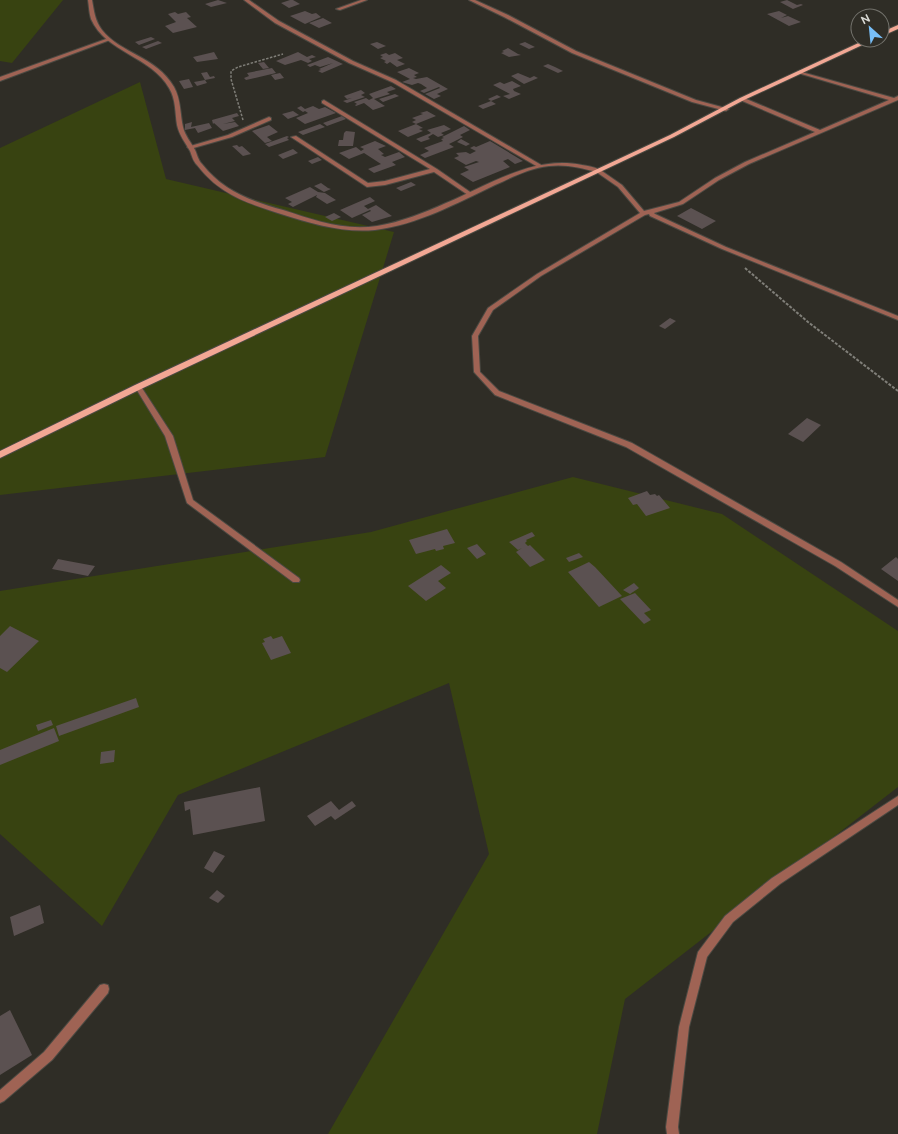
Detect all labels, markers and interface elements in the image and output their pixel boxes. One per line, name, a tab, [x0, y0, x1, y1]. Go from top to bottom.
north arrow	[850, 8, 890, 48]
text: N	[859, 12, 872, 27]

